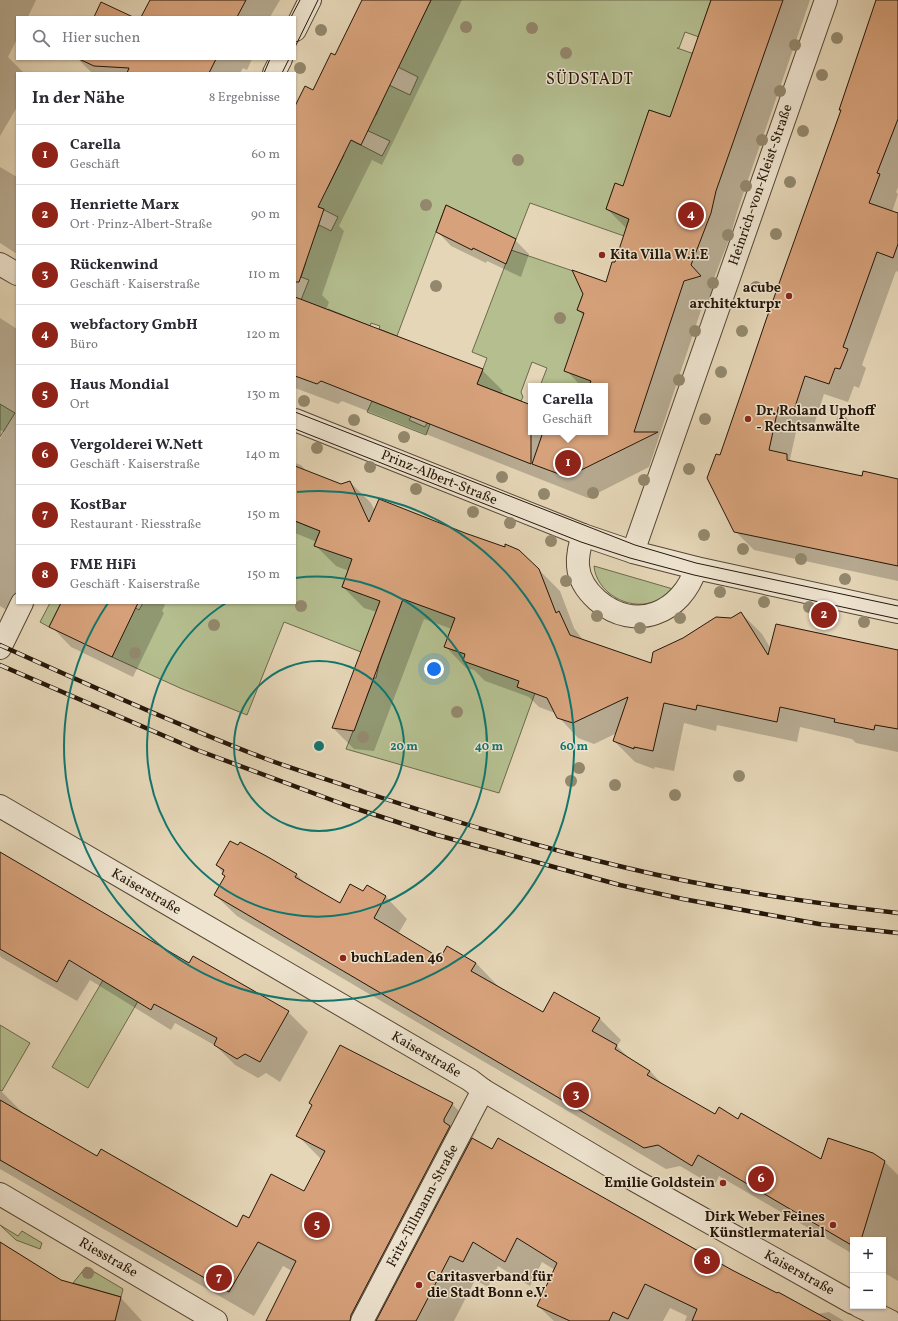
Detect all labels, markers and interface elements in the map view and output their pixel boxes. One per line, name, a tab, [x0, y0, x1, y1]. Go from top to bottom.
search box	[16, 16, 296, 60]
icon: search	[30, 27, 52, 49]
text: Hier suchen	[62, 28, 140, 49]
district label: SÜDSTADT	[546, 69, 634, 91]
text: In der Nähe	[32, 87, 125, 110]
text: 8 Ergebnisse	[209, 89, 280, 107]
street label: Heinrich-von-Kleist-Straße	[724, 101, 798, 268]
text: Carella	[70, 135, 121, 156]
text: 1	[42, 146, 48, 164]
text: 60 m	[252, 146, 280, 164]
text: Geschäft	[70, 156, 120, 174]
text: Henriette Marx	[70, 195, 179, 216]
pin: 4	[678, 200, 704, 230]
text: 2	[42, 206, 48, 224]
text: 90 m	[251, 206, 280, 224]
text: Ort · Prinz-Albert-Straße	[70, 216, 212, 234]
place label: Kita Villa W.i.E	[610, 246, 709, 265]
marker: Kita Villa W.i.E	[597, 250, 607, 260]
text: Rückenwind	[70, 255, 158, 276]
text: 3	[42, 266, 48, 284]
text: 110 m	[248, 266, 280, 284]
text: Geschäft · Kaiserstraße	[70, 276, 200, 294]
place label: acube architekturpr	[690, 279, 781, 314]
marker: acube architekturpr	[784, 291, 794, 301]
text: webfactory GmbH	[70, 315, 198, 336]
text: 4	[41, 326, 49, 344]
text: 120 m	[246, 326, 280, 344]
text: Büro	[70, 336, 98, 354]
text: Haus Mondial	[70, 375, 169, 396]
popup	[528, 383, 608, 435]
text: 5	[42, 386, 48, 404]
text: 130 m	[247, 386, 280, 404]
text: Carella	[542, 390, 594, 411]
text: Ort	[70, 396, 90, 414]
place label: Dr. Roland Uphoff - Rechtsanwälte	[756, 402, 877, 437]
text: Geschäft	[542, 411, 592, 429]
marker: Dr. Roland Uphoff - Rechtsanwälte	[743, 414, 753, 424]
text: Vergolderei W.Nett	[70, 435, 203, 456]
text: 6	[41, 446, 49, 464]
text: 140 m	[246, 446, 280, 464]
street label: Prinz-Albert-Straße	[378, 446, 500, 510]
pin: 1	[555, 448, 581, 478]
text: Geschäft · Kaiserstraße	[70, 456, 200, 474]
text: KostBar	[70, 495, 127, 516]
text: 7	[42, 506, 48, 524]
text: 150 m	[247, 506, 280, 524]
text: Restaurant · Riesstraße	[70, 516, 201, 534]
text: FME HiFi	[70, 555, 136, 576]
text: 8	[41, 566, 49, 584]
text: 150 m	[247, 566, 280, 584]
text: Geschäft · Kaiserstraße	[70, 576, 200, 594]
pin: 2	[811, 600, 837, 630]
your location	[424, 659, 444, 679]
centre of rings	[312, 739, 326, 753]
text: 20 m	[390, 739, 418, 755]
text: 40 m	[475, 739, 504, 755]
text: 60 m	[560, 739, 588, 755]
street label: Kaiserstraße	[108, 864, 185, 920]
place label: buchLaden 46	[351, 949, 444, 968]
marker: buchLaden 46	[338, 953, 348, 963]
street label: Kaiserstraße	[388, 1027, 465, 1083]
pin: 3	[563, 1080, 589, 1110]
street label: Fritz-Tillmann-Straße	[383, 1141, 464, 1271]
pin: 6	[748, 1164, 774, 1194]
place label: Emilie Goldstein	[604, 1174, 715, 1193]
marker: Emilie Goldstein	[718, 1178, 728, 1188]
place label: Dirk Weber Feines Künstlermaterial	[705, 1208, 825, 1243]
pin: 5	[304, 1210, 330, 1240]
marker: Dirk Weber Feines Künstlermaterial	[828, 1220, 838, 1230]
street label: Riesstraße	[75, 1233, 141, 1283]
map controls	[850, 1237, 886, 1309]
button: +	[850, 1237, 886, 1273]
pin: 8	[694, 1246, 720, 1276]
street label: Kaiserstraße	[760, 1246, 838, 1300]
pin: 7	[206, 1263, 232, 1293]
place label: Caritasverband für die Stadt Bonn e.V.	[427, 1268, 553, 1303]
button: −	[850, 1273, 886, 1309]
marker: Caritasverband für die Stadt Bonn e.V.	[414, 1280, 424, 1290]

